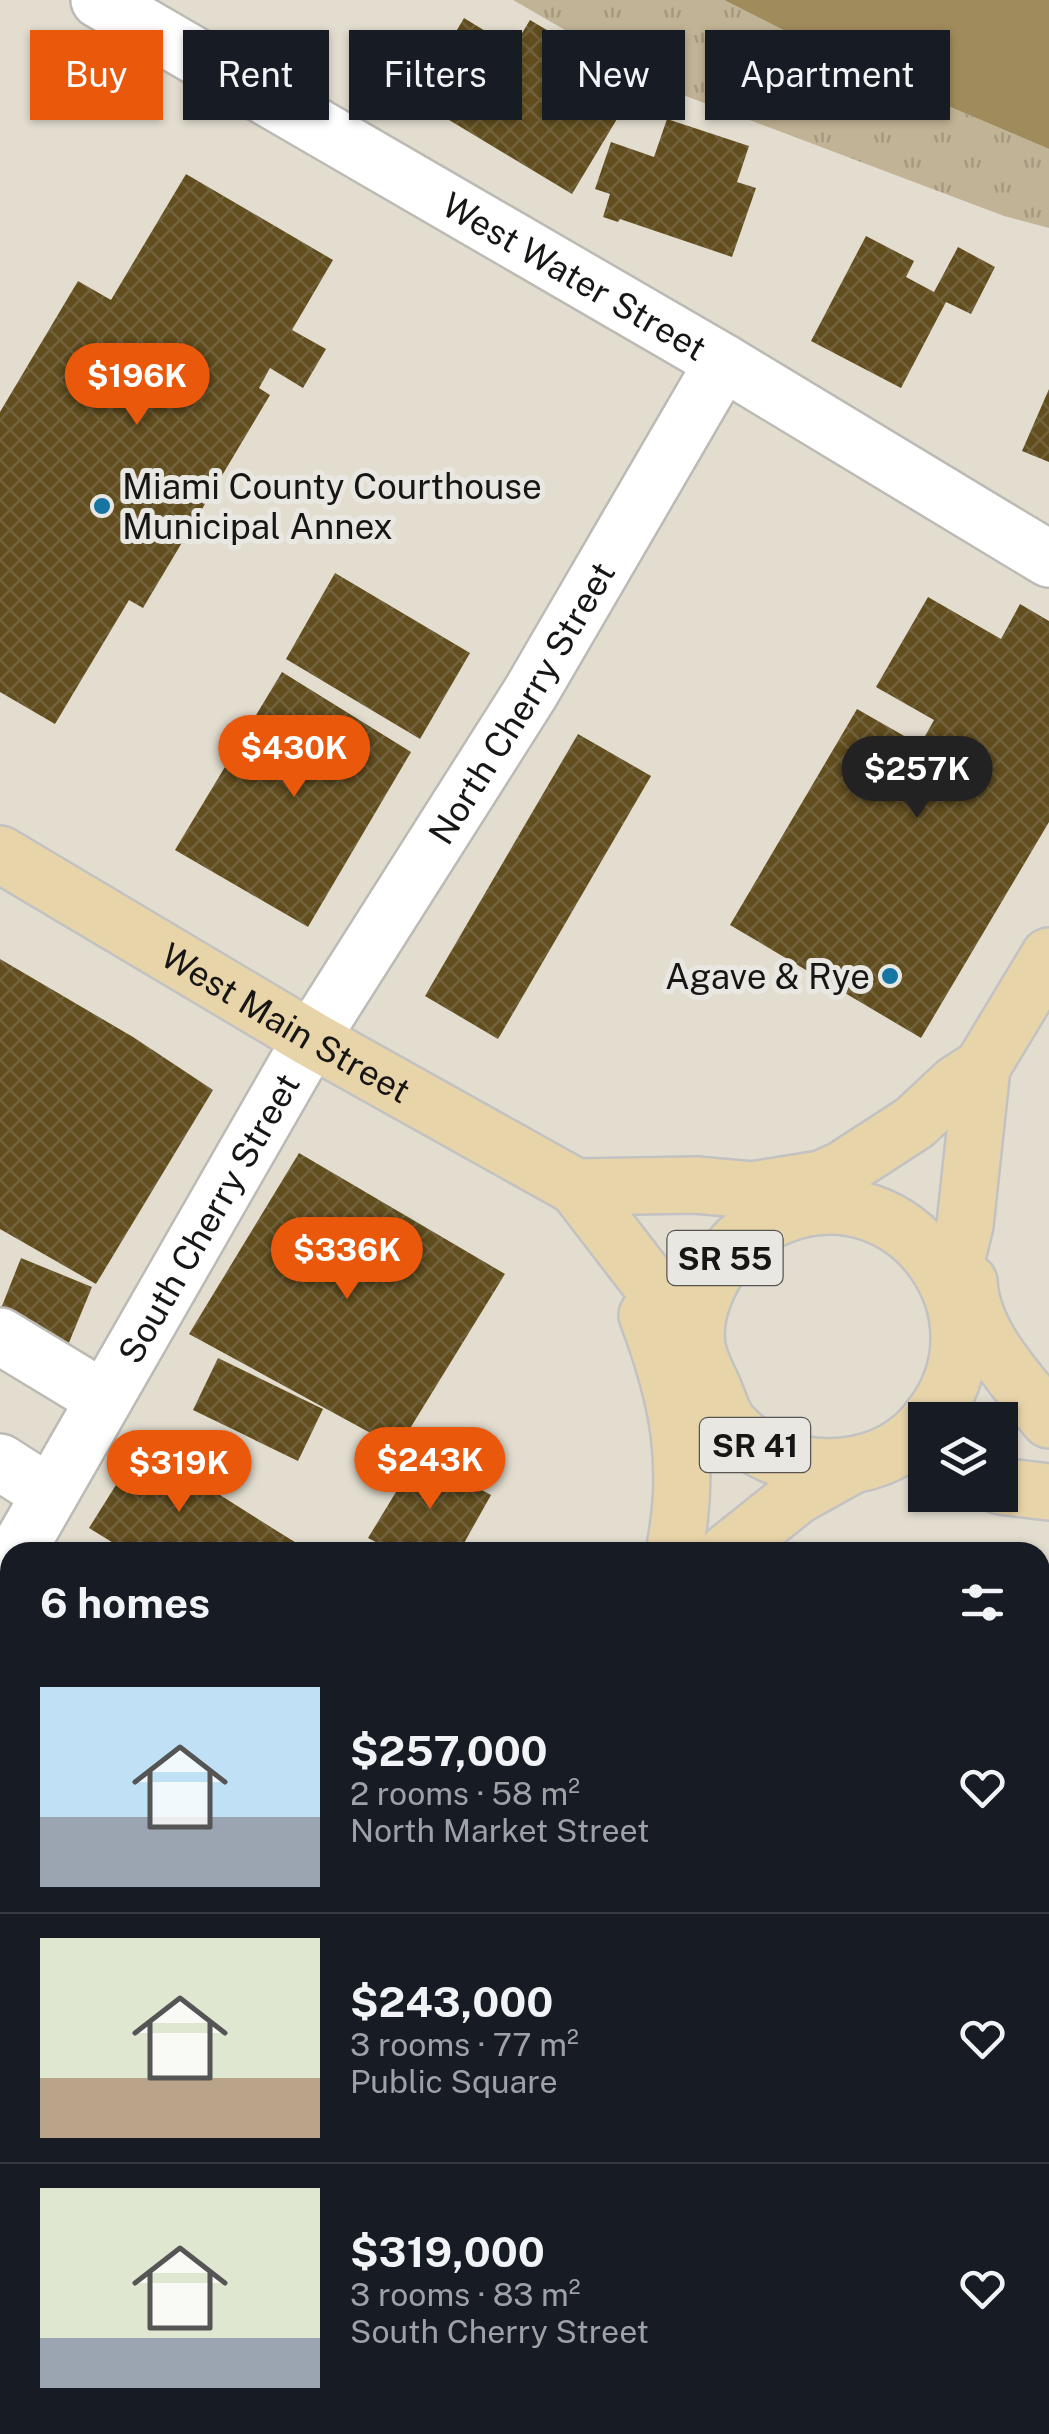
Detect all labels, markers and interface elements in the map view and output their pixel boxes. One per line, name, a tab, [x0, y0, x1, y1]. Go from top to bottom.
chip: Buy	[30, 30, 163, 120]
chip: Rent	[183, 30, 329, 120]
chip: Filters	[349, 30, 522, 120]
chip: New	[542, 30, 685, 120]
chip: Apartment	[705, 30, 950, 120]
street label: West Water Street	[436, 183, 714, 369]
pin: $196K	[67, 343, 207, 428]
text: $196K	[87, 357, 187, 394]
place label: Miami County Courthouse Municipal Annex	[122, 466, 542, 547]
marker: Miami County Courthouse Municipal Annex	[91, 495, 113, 517]
street label: North Cherry Street	[420, 554, 623, 851]
pin: $430K	[224, 715, 364, 800]
text: $430K	[240, 729, 348, 766]
pin: $257K	[847, 736, 987, 821]
text: $257K	[864, 750, 970, 787]
street label: West Main Street	[154, 934, 418, 1111]
place label: Agave & Rye	[665, 956, 870, 997]
marker: Agave & Rye	[879, 965, 901, 987]
street label: South Cherry Street	[109, 1066, 308, 1370]
pin: $336K	[277, 1217, 417, 1302]
text: $336K	[293, 1231, 401, 1268]
road number: SR 55	[668, 1231, 782, 1285]
map controls	[908, 1402, 1018, 1512]
button: layers	[908, 1402, 1018, 1512]
road number: SR 41	[700, 1418, 810, 1472]
pin: $243K	[360, 1427, 500, 1512]
pin: $319K	[109, 1430, 249, 1515]
text: $243K	[376, 1441, 484, 1478]
text: $319K	[129, 1444, 229, 1481]
icon: filters	[955, 1575, 1010, 1630]
text: 6 homes	[40, 1578, 210, 1627]
text: $257,000	[350, 1726, 548, 1775]
icon: home	[120, 1727, 240, 1847]
icon: heart	[955, 1760, 1010, 1815]
text: 2 rooms · 58 m²	[350, 1775, 580, 1812]
text: North Market Street	[350, 1812, 649, 1849]
text: $243,000	[350, 1977, 553, 2026]
icon: home	[120, 1978, 240, 2098]
icon: heart	[955, 2011, 1010, 2066]
text: 3 rooms · 77 m²	[350, 2026, 579, 2063]
text: Public Square	[350, 2063, 558, 2100]
text: $319,000	[350, 2227, 545, 2276]
icon: home	[120, 2228, 240, 2348]
icon: heart	[955, 2261, 1010, 2316]
text: 3 rooms · 83 m²	[350, 2276, 581, 2313]
text: South Cherry Street	[350, 2313, 649, 2350]

